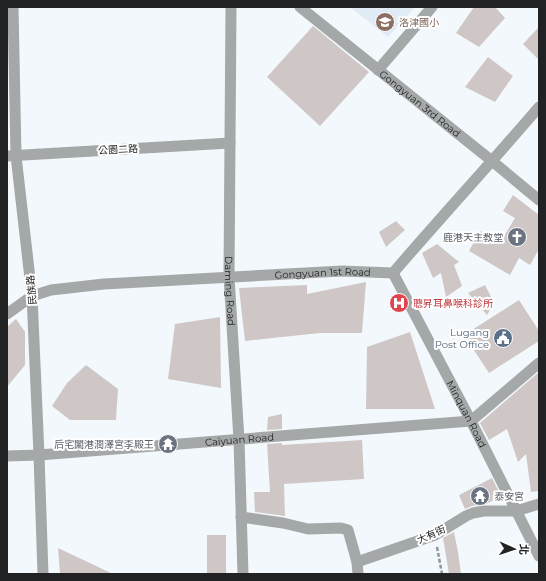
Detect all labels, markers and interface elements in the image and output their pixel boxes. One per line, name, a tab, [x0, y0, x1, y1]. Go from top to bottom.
school or university icon: 洛津國小	[374, 11, 396, 33]
place label: 洛津國小	[399, 16, 439, 29]
street label: Gongyuan 3rd Road	[377, 67, 463, 140]
street label: 公園二路	[98, 142, 138, 157]
church icon: 鹿港天主教堂	[506, 226, 528, 248]
place label: 鹿港天主教堂	[443, 231, 503, 244]
street label: Daming Road	[222, 256, 238, 326]
street label: Gongyuan 1st Road	[274, 265, 371, 282]
street label: 民族路	[24, 274, 39, 305]
hospital icon: 聰昇耳鼻喉科診所	[388, 292, 410, 314]
place label: 聰昇耳鼻喉科診所	[413, 297, 493, 310]
place label: Lugang Post Office	[435, 326, 489, 351]
public building icon: Lugang Post Office	[492, 327, 514, 349]
street label: Minquan Road	[444, 378, 489, 450]
street label: Caiyuan Road	[204, 431, 274, 449]
temple icon: 后宅闔港潤澤宮李殿王	[157, 433, 179, 455]
place label: 后宅闔港潤澤宮李殿王	[54, 438, 154, 451]
temple icon: 泰安宮	[469, 485, 491, 507]
place label: 泰安宮	[494, 490, 524, 503]
street label: 大有街	[415, 522, 448, 546]
north arrow	[494, 529, 534, 569]
text: 北	[517, 544, 531, 555]

